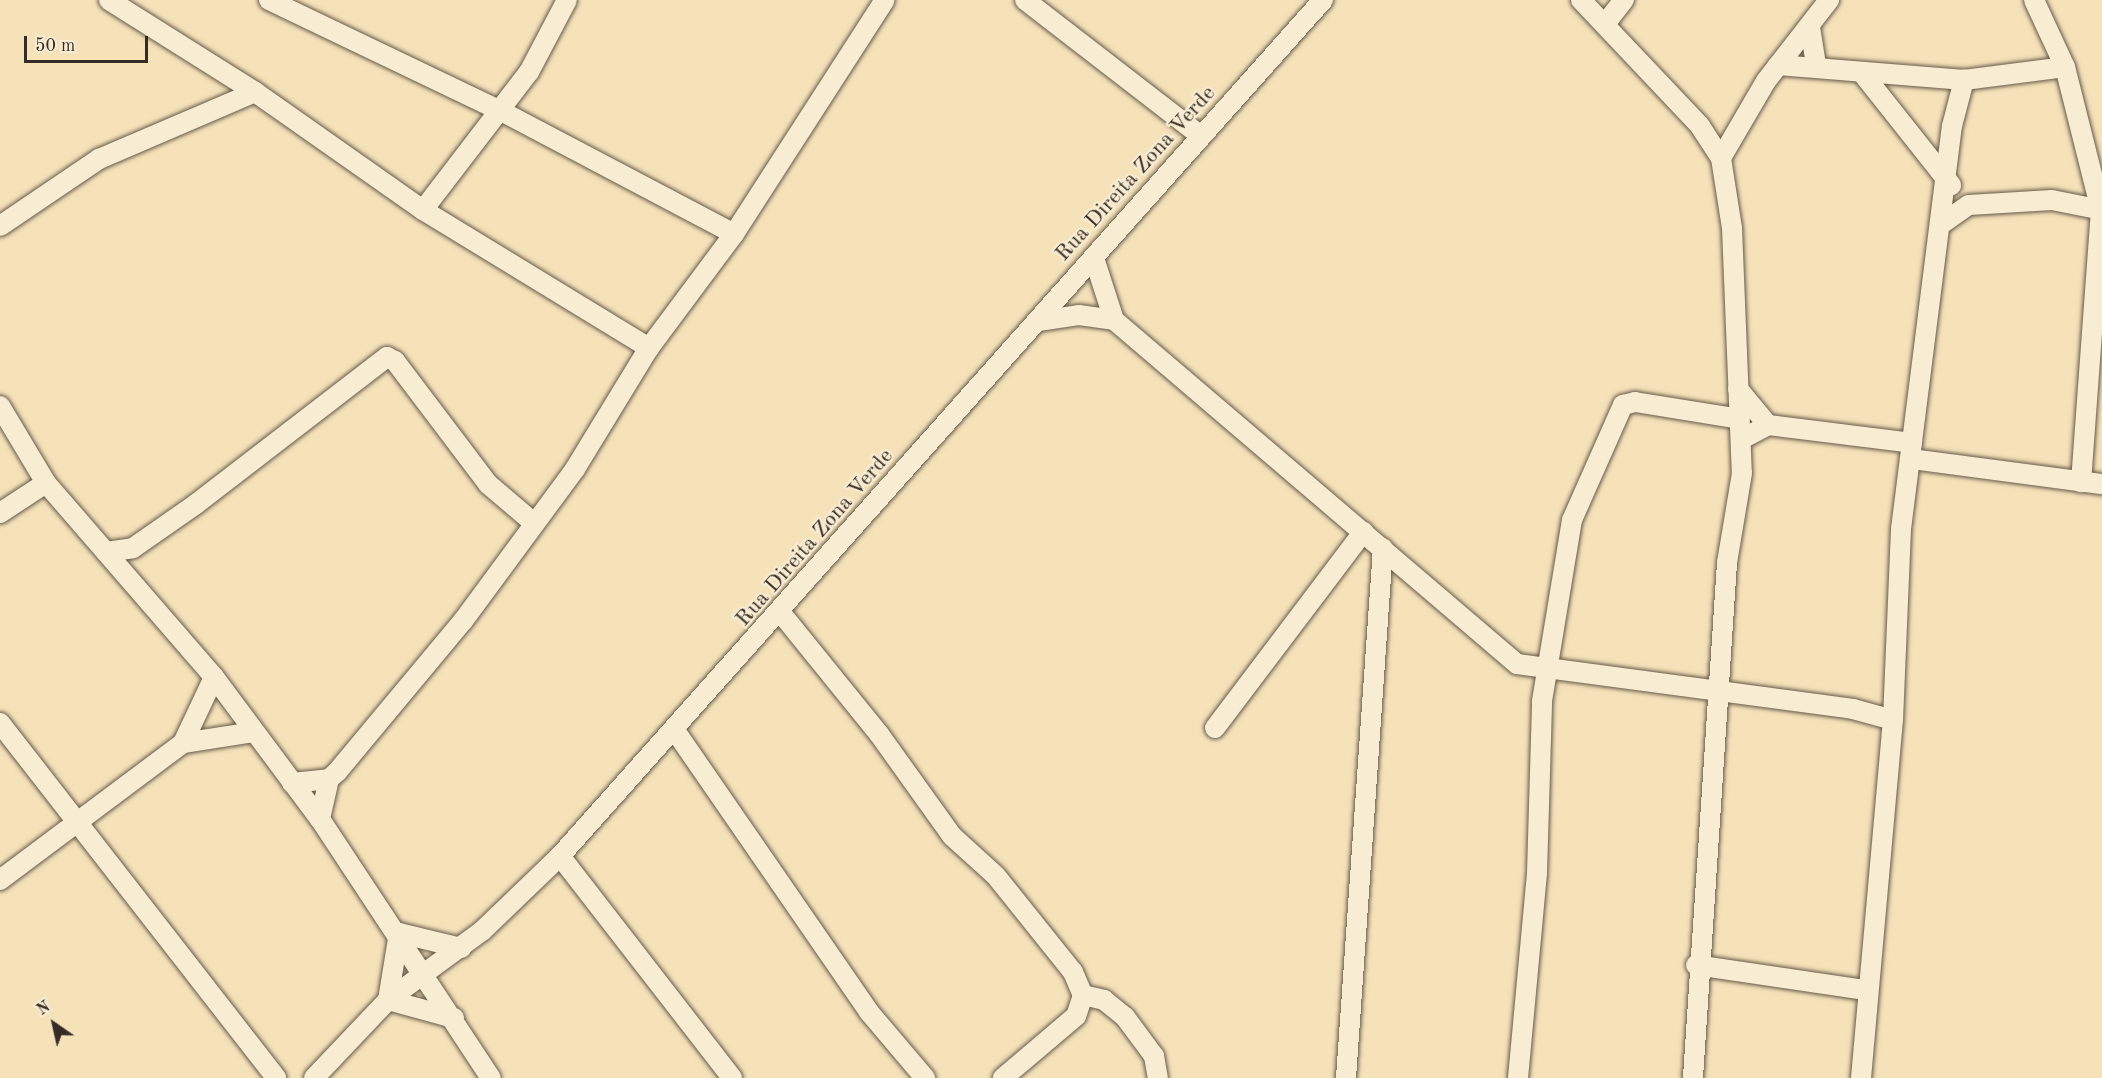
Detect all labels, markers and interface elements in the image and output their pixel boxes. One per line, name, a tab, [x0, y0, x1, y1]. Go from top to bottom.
scale bar	[27, 24, 152, 62]
text: 50 m	[35, 37, 75, 55]
street label: Rua Direita Zona Verde	[1050, 81, 1222, 267]
street label: Rua Direita Zona Verde	[731, 444, 899, 632]
north arrow	[24, 994, 84, 1054]
text: N	[34, 999, 53, 1019]

